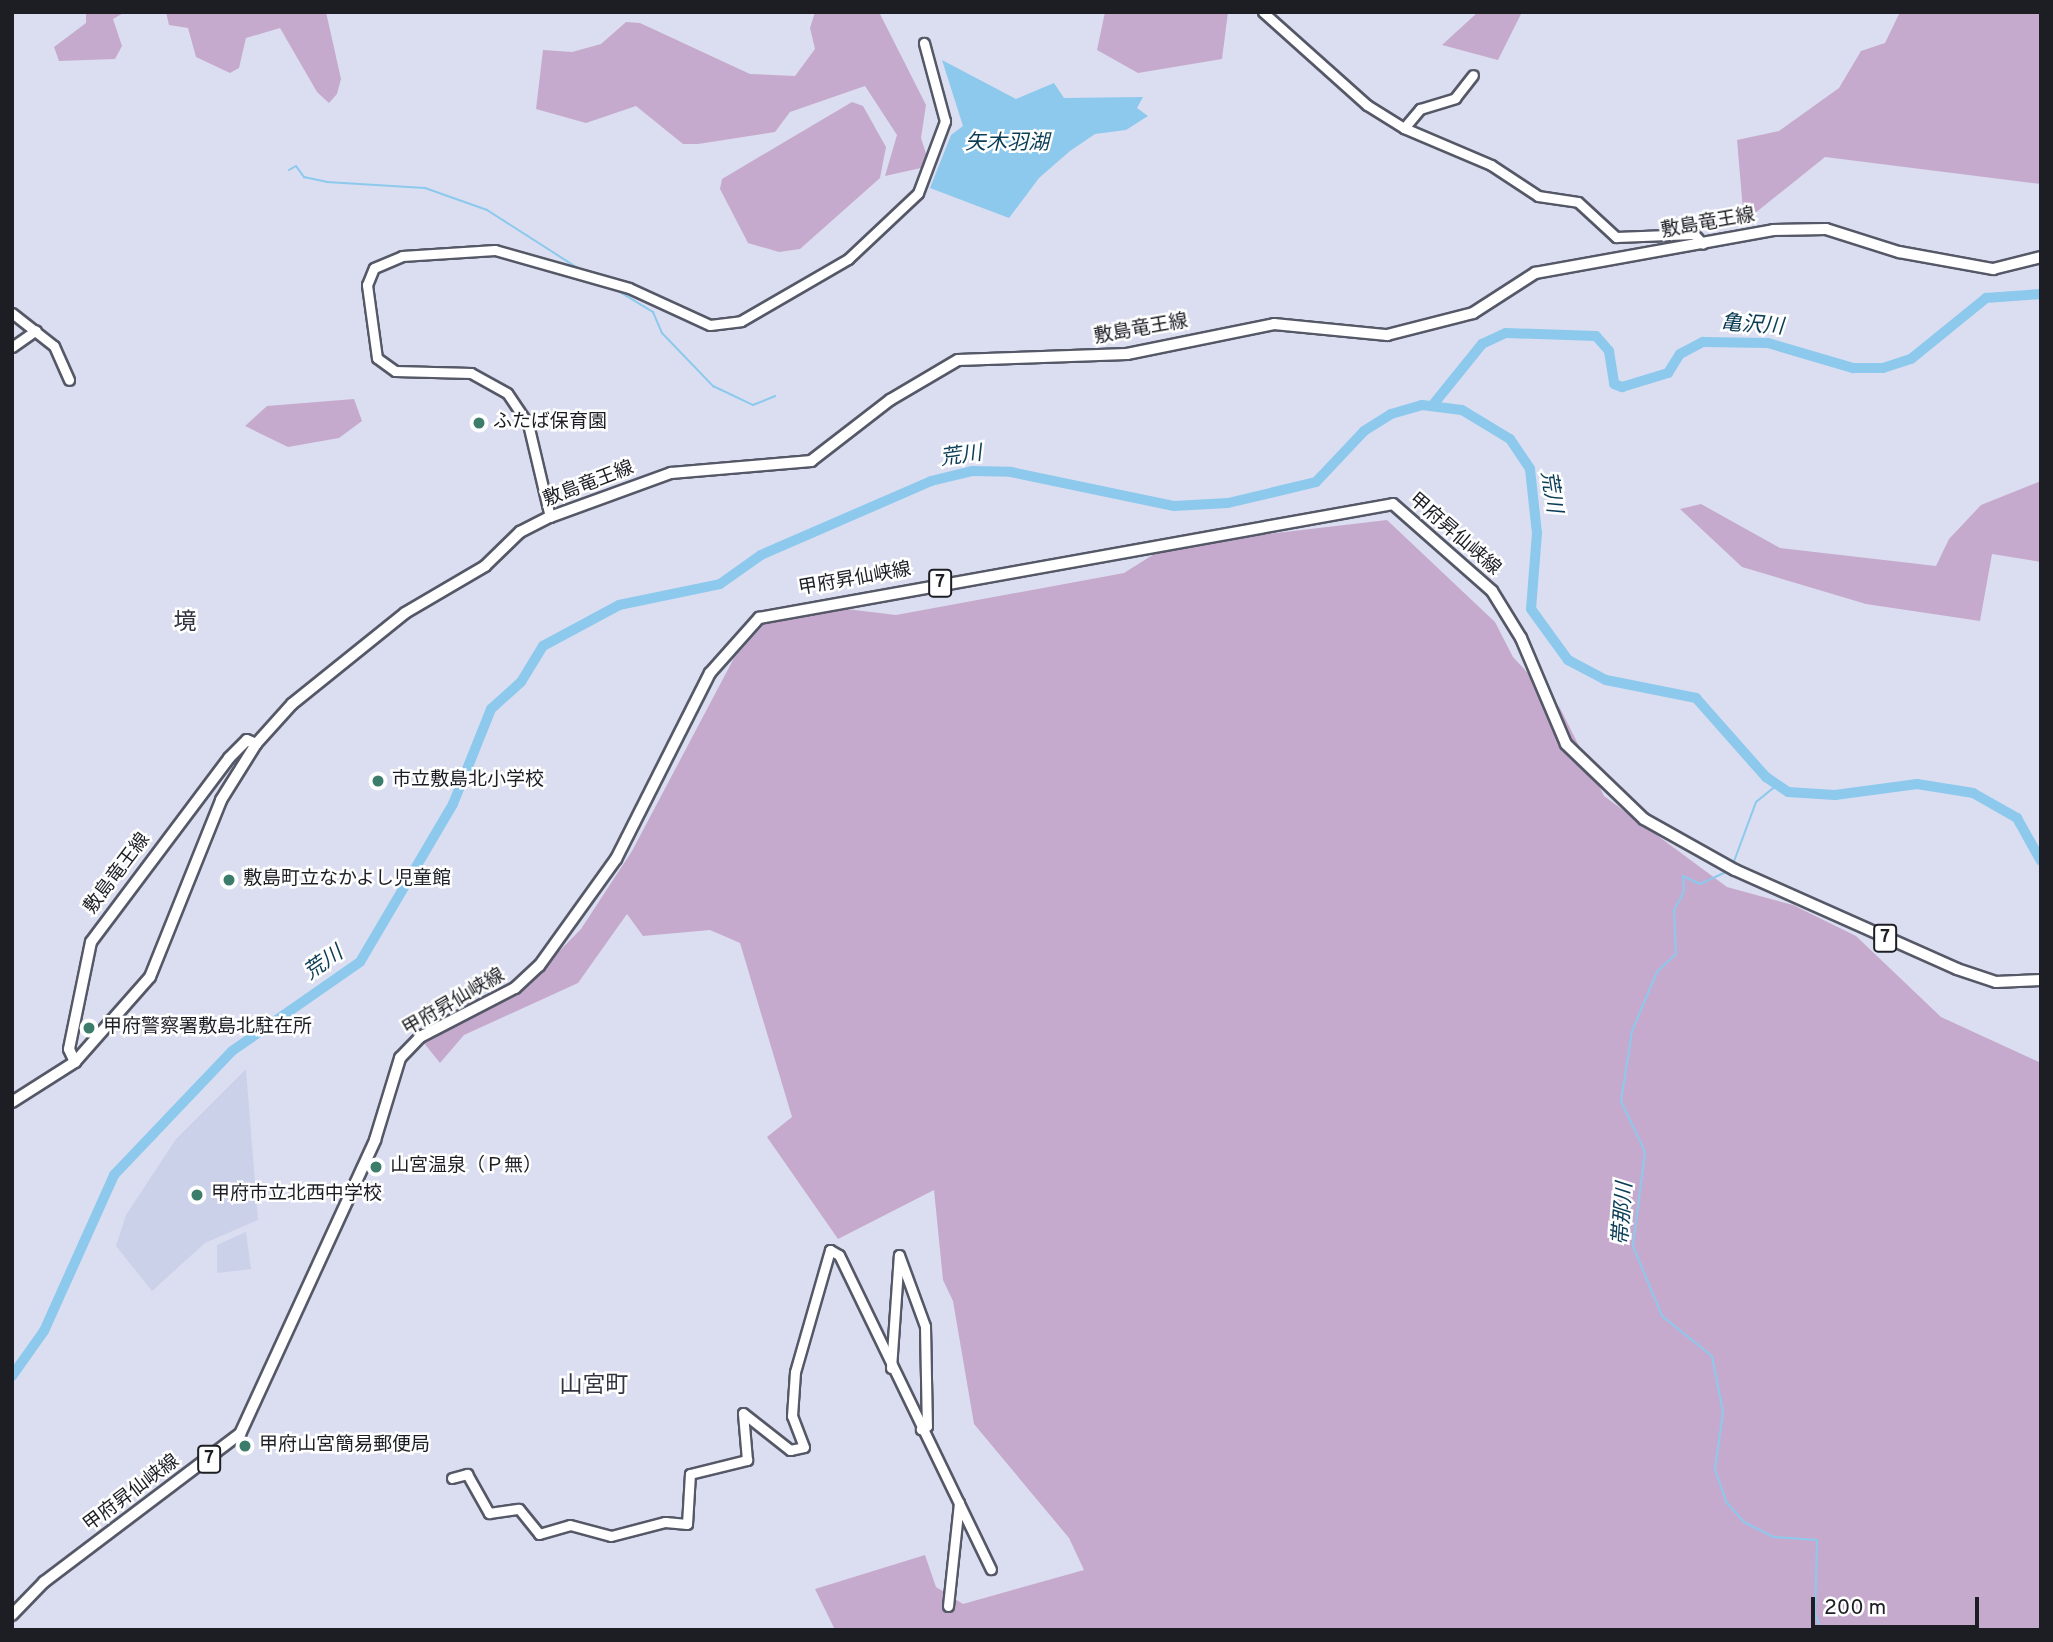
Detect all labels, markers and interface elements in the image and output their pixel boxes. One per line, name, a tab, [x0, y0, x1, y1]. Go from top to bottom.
water label: 矢木羽湖	[965, 131, 1049, 157]
street label: 敷島竜王線	[1659, 205, 1757, 243]
street label: 敷島竜王線	[1092, 311, 1190, 349]
water label: 亀沢川	[1720, 311, 1784, 341]
place label: ふたば保育園	[493, 412, 607, 434]
marker: ふたば保育園	[471, 415, 487, 431]
water label: 荒川	[938, 442, 984, 472]
street label: 敷島竜王線	[541, 457, 637, 513]
water label: 荒川	[1534, 469, 1566, 515]
street label: 甲府昇仙峡線	[1404, 489, 1504, 581]
street label: 甲府昇仙峡線	[797, 559, 913, 601]
road number: 7	[928, 568, 952, 598]
district label: 境	[174, 610, 196, 638]
place label: 市立敷島北小学校	[392, 770, 544, 792]
marker: 市立敷島北小学校	[370, 773, 386, 789]
street label: 敷島竜王線	[80, 829, 156, 919]
place label: 敷島町立なかよし児童館	[243, 869, 452, 891]
marker: 敷島町立なかよし児童館	[221, 872, 237, 888]
road number: 7	[1873, 923, 1897, 953]
water label: 荒川	[300, 942, 348, 986]
street label: 甲府昇仙峡線	[399, 965, 509, 1041]
place label: 甲府警察署敷島北駐在所	[103, 1017, 312, 1039]
marker: 甲府警察署敷島北駐在所	[81, 1020, 97, 1036]
place label: 山宮温泉（Ｐ無）	[390, 1156, 542, 1178]
marker: 山宮温泉（Ｐ無）	[368, 1159, 384, 1175]
water label: 帯那川	[1609, 1182, 1639, 1246]
place label: 甲府市立北西中学校	[211, 1184, 382, 1206]
marker: 甲府市立北西中学校	[189, 1187, 205, 1203]
district label: 山宮町	[560, 1373, 628, 1401]
place label: 甲府山宮簡易郵便局	[259, 1435, 430, 1457]
marker: 甲府山宮簡易郵便局	[237, 1438, 253, 1454]
road number: 7	[197, 1444, 221, 1474]
street label: 甲府昇仙峡線	[80, 1451, 184, 1537]
scale bar	[1815, 1582, 1983, 1626]
text: 200 m	[1824, 1595, 1886, 1622]

